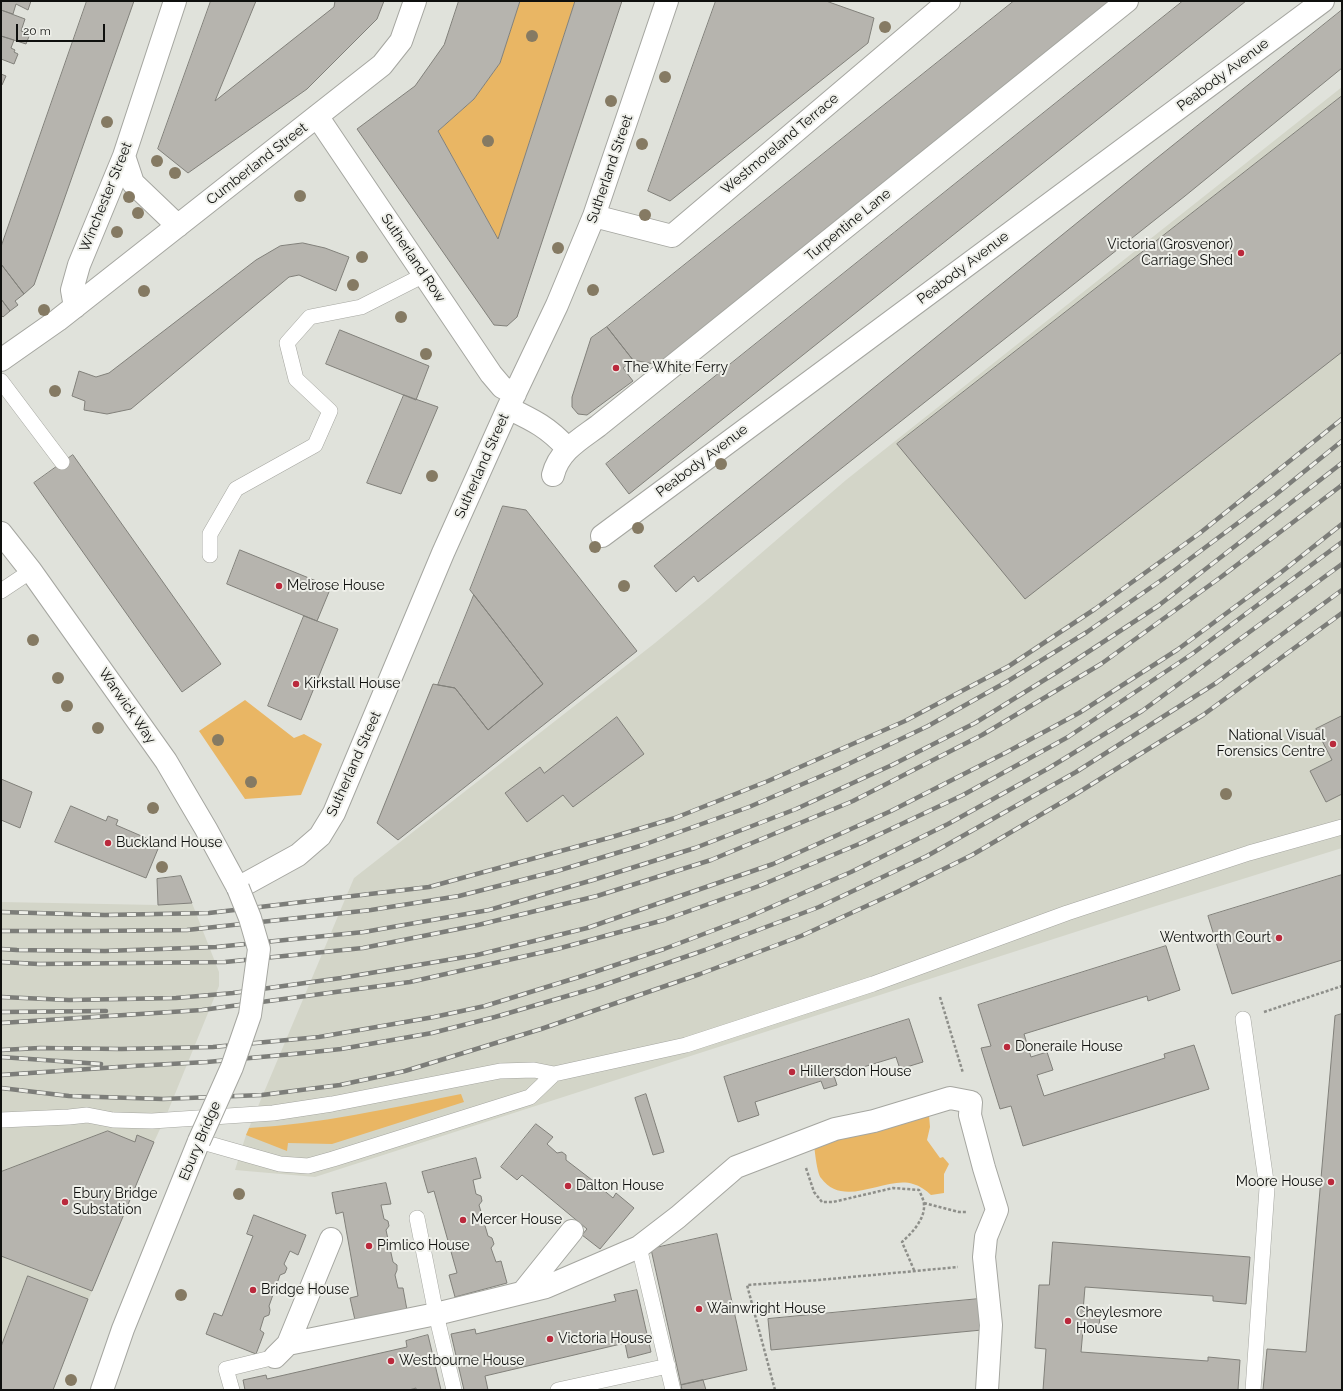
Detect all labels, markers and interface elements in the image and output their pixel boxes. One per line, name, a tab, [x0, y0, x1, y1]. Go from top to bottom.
scale bar	[18, 16, 107, 42]
text: 20 m	[23, 24, 51, 38]
street label: Peabody Avenue	[1174, 35, 1272, 115]
street label: Westmoreland Terrace	[718, 90, 842, 198]
street label: Sutherland Street	[584, 113, 636, 225]
street label: Cumberland Street	[203, 119, 311, 209]
street label: Winchester Street	[76, 140, 136, 254]
street label: Turpentine Lane	[802, 185, 894, 265]
street label: Sutherland Row	[377, 211, 449, 305]
street label: Peabody Avenue	[914, 228, 1012, 308]
place label: Victoria (Grosvenor) Carriage Shed	[1107, 237, 1233, 270]
marker: Victoria (Grosvenor) Carriage Shed	[1236, 248, 1246, 258]
place label: The White Ferry	[624, 360, 728, 376]
marker: The White Ferry	[611, 363, 621, 373]
street label: Sutherland Street	[451, 411, 513, 521]
street label: Peabody Avenue	[653, 421, 751, 501]
place label: Melrose House	[287, 578, 385, 594]
marker: Melrose House	[274, 581, 284, 591]
street label: Warwick Way	[95, 665, 159, 747]
place label: Kirkstall House	[304, 676, 400, 692]
marker: Kirkstall House	[291, 679, 301, 689]
street label: Sutherland Street	[323, 709, 385, 819]
place label: National Visual Forensics Centre	[1216, 728, 1325, 760]
marker: National Visual Forensics Centre	[1328, 739, 1338, 749]
place label: Buckland House	[116, 835, 222, 851]
marker: Buckland House	[103, 838, 113, 848]
place label: Wentworth Court	[1160, 930, 1271, 946]
marker: Wentworth Court	[1274, 933, 1284, 943]
place label: Doneraile House	[1015, 1039, 1123, 1055]
marker: Doneraile House	[1002, 1042, 1012, 1052]
place label: Hillersdon House	[800, 1064, 912, 1080]
marker: Hillersdon House	[787, 1067, 797, 1077]
street label: Ebury Bridge	[176, 1099, 224, 1183]
place label: Moore House	[1236, 1174, 1323, 1190]
marker: Moore House	[1326, 1177, 1336, 1187]
place label: Dalton House	[576, 1178, 664, 1194]
marker: Dalton House	[563, 1181, 573, 1191]
place label: Ebury Bridge Substation	[73, 1186, 157, 1218]
marker: Ebury Bridge Substation	[60, 1197, 70, 1207]
place label: Mercer House	[471, 1212, 562, 1228]
marker: Mercer House	[458, 1215, 468, 1225]
place label: Pimlico House	[377, 1238, 470, 1254]
marker: Pimlico House	[364, 1241, 374, 1251]
place label: Bridge House	[261, 1282, 349, 1298]
marker: Bridge House	[248, 1285, 258, 1295]
place label: Wainwright House	[707, 1301, 826, 1317]
marker: Wainwright House	[694, 1304, 704, 1314]
place label: Cheylesmore House	[1076, 1305, 1162, 1338]
marker: Cheylesmore House	[1063, 1316, 1073, 1326]
place label: Victoria House	[558, 1331, 652, 1347]
marker: Victoria House	[545, 1334, 555, 1344]
place label: Westbourne House	[399, 1353, 524, 1369]
marker: Westbourne House	[386, 1356, 396, 1366]

